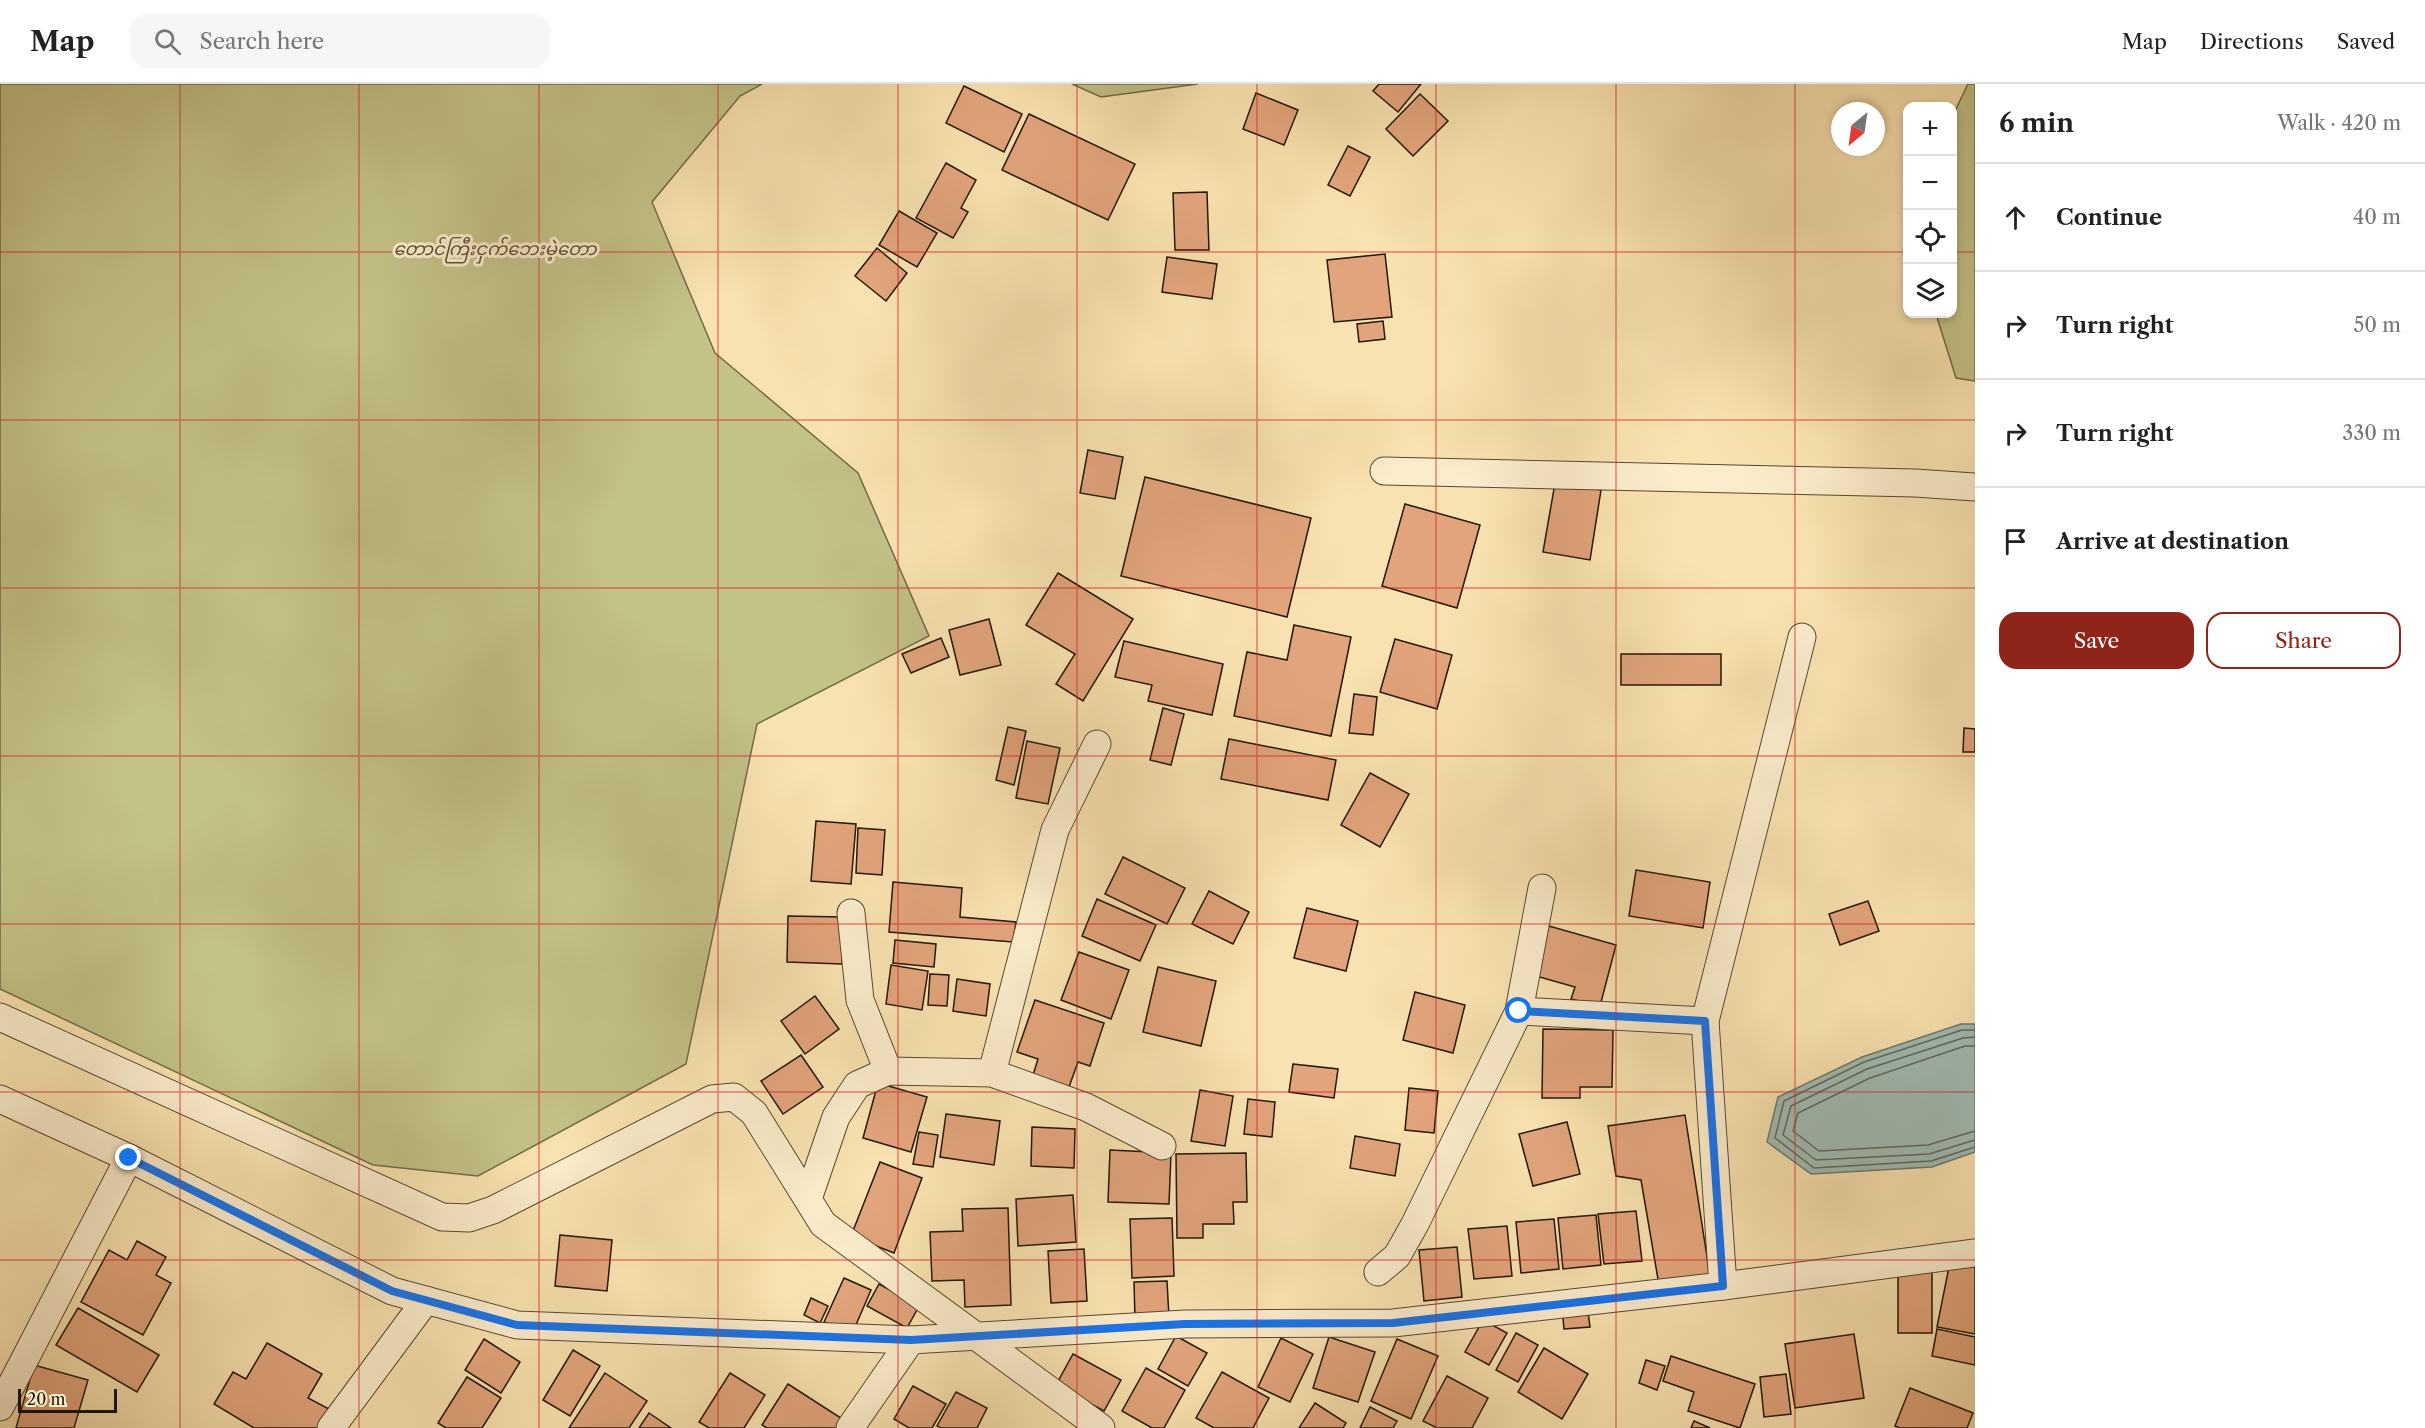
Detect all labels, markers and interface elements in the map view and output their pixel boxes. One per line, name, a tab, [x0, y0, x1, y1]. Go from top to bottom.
search box	[130, 14, 550, 68]
text: Map	[30, 24, 94, 58]
icon: search	[151, 25, 184, 58]
text: Search here	[199, 28, 324, 55]
text: Map	[2122, 29, 2167, 54]
text: Directions	[2200, 29, 2304, 54]
text: Saved	[2337, 29, 2395, 54]
north arrow	[1831, 102, 1885, 156]
map controls	[1903, 102, 1957, 318]
button: +	[1903, 102, 1957, 156]
text: 6 min	[1999, 107, 2074, 139]
text: Walk · 420 m	[2277, 111, 2401, 135]
button: −	[1903, 156, 1957, 210]
icon: ahead	[1999, 201, 2032, 234]
text: Continue	[2056, 204, 2162, 231]
text: 40 m	[2353, 205, 2401, 229]
button: locate	[1903, 210, 1957, 264]
park label: တောင်ကြီးငှက်ဘေးမဲ့တော	[393, 236, 597, 264]
button: layers	[1903, 264, 1957, 318]
icon: right	[1999, 309, 2032, 342]
text: Turn right	[2056, 312, 2174, 339]
text: 50 m	[2354, 313, 2401, 337]
icon: right	[1999, 417, 2032, 450]
text: Turn right	[2056, 420, 2174, 447]
text: 330 m	[2342, 421, 2401, 445]
icon: arrive	[1999, 525, 2032, 558]
text: Arrive at destination	[2056, 528, 2289, 555]
button: Save	[1999, 612, 2194, 669]
button: Share	[2206, 612, 2401, 669]
route start	[1505, 997, 1531, 1023]
route end	[115, 1144, 141, 1170]
scale bar	[18, 1386, 117, 1414]
text: 20 m	[27, 1389, 66, 1409]

